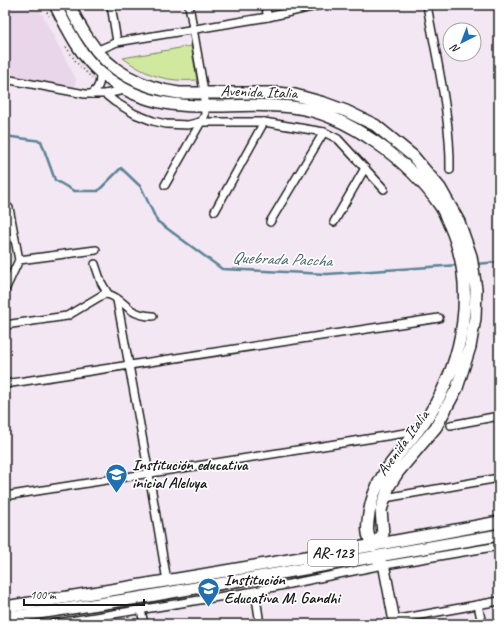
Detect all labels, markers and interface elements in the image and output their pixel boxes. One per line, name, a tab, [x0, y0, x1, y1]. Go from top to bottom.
north arrow	[442, 22, 482, 62]
text: N	[446, 40, 463, 57]
street label: Avenida Italia	[220, 81, 299, 103]
water label: Quebrada Paccha	[232, 247, 334, 271]
street label: Avenida Italia	[372, 405, 434, 480]
place label: Institución educativa inicial Aleluya	[132, 455, 249, 493]
school or university icon: Institución educativa inicial Aleluya	[103, 461, 129, 494]
road number: AR-123	[308, 540, 358, 566]
place label: Institución Educativa M. Gandhi	[224, 570, 342, 608]
school or university icon: Institución Educativa M. Gandhi	[196, 576, 222, 609]
scale bar	[24, 581, 144, 607]
text: 100 m	[30, 587, 57, 603]

